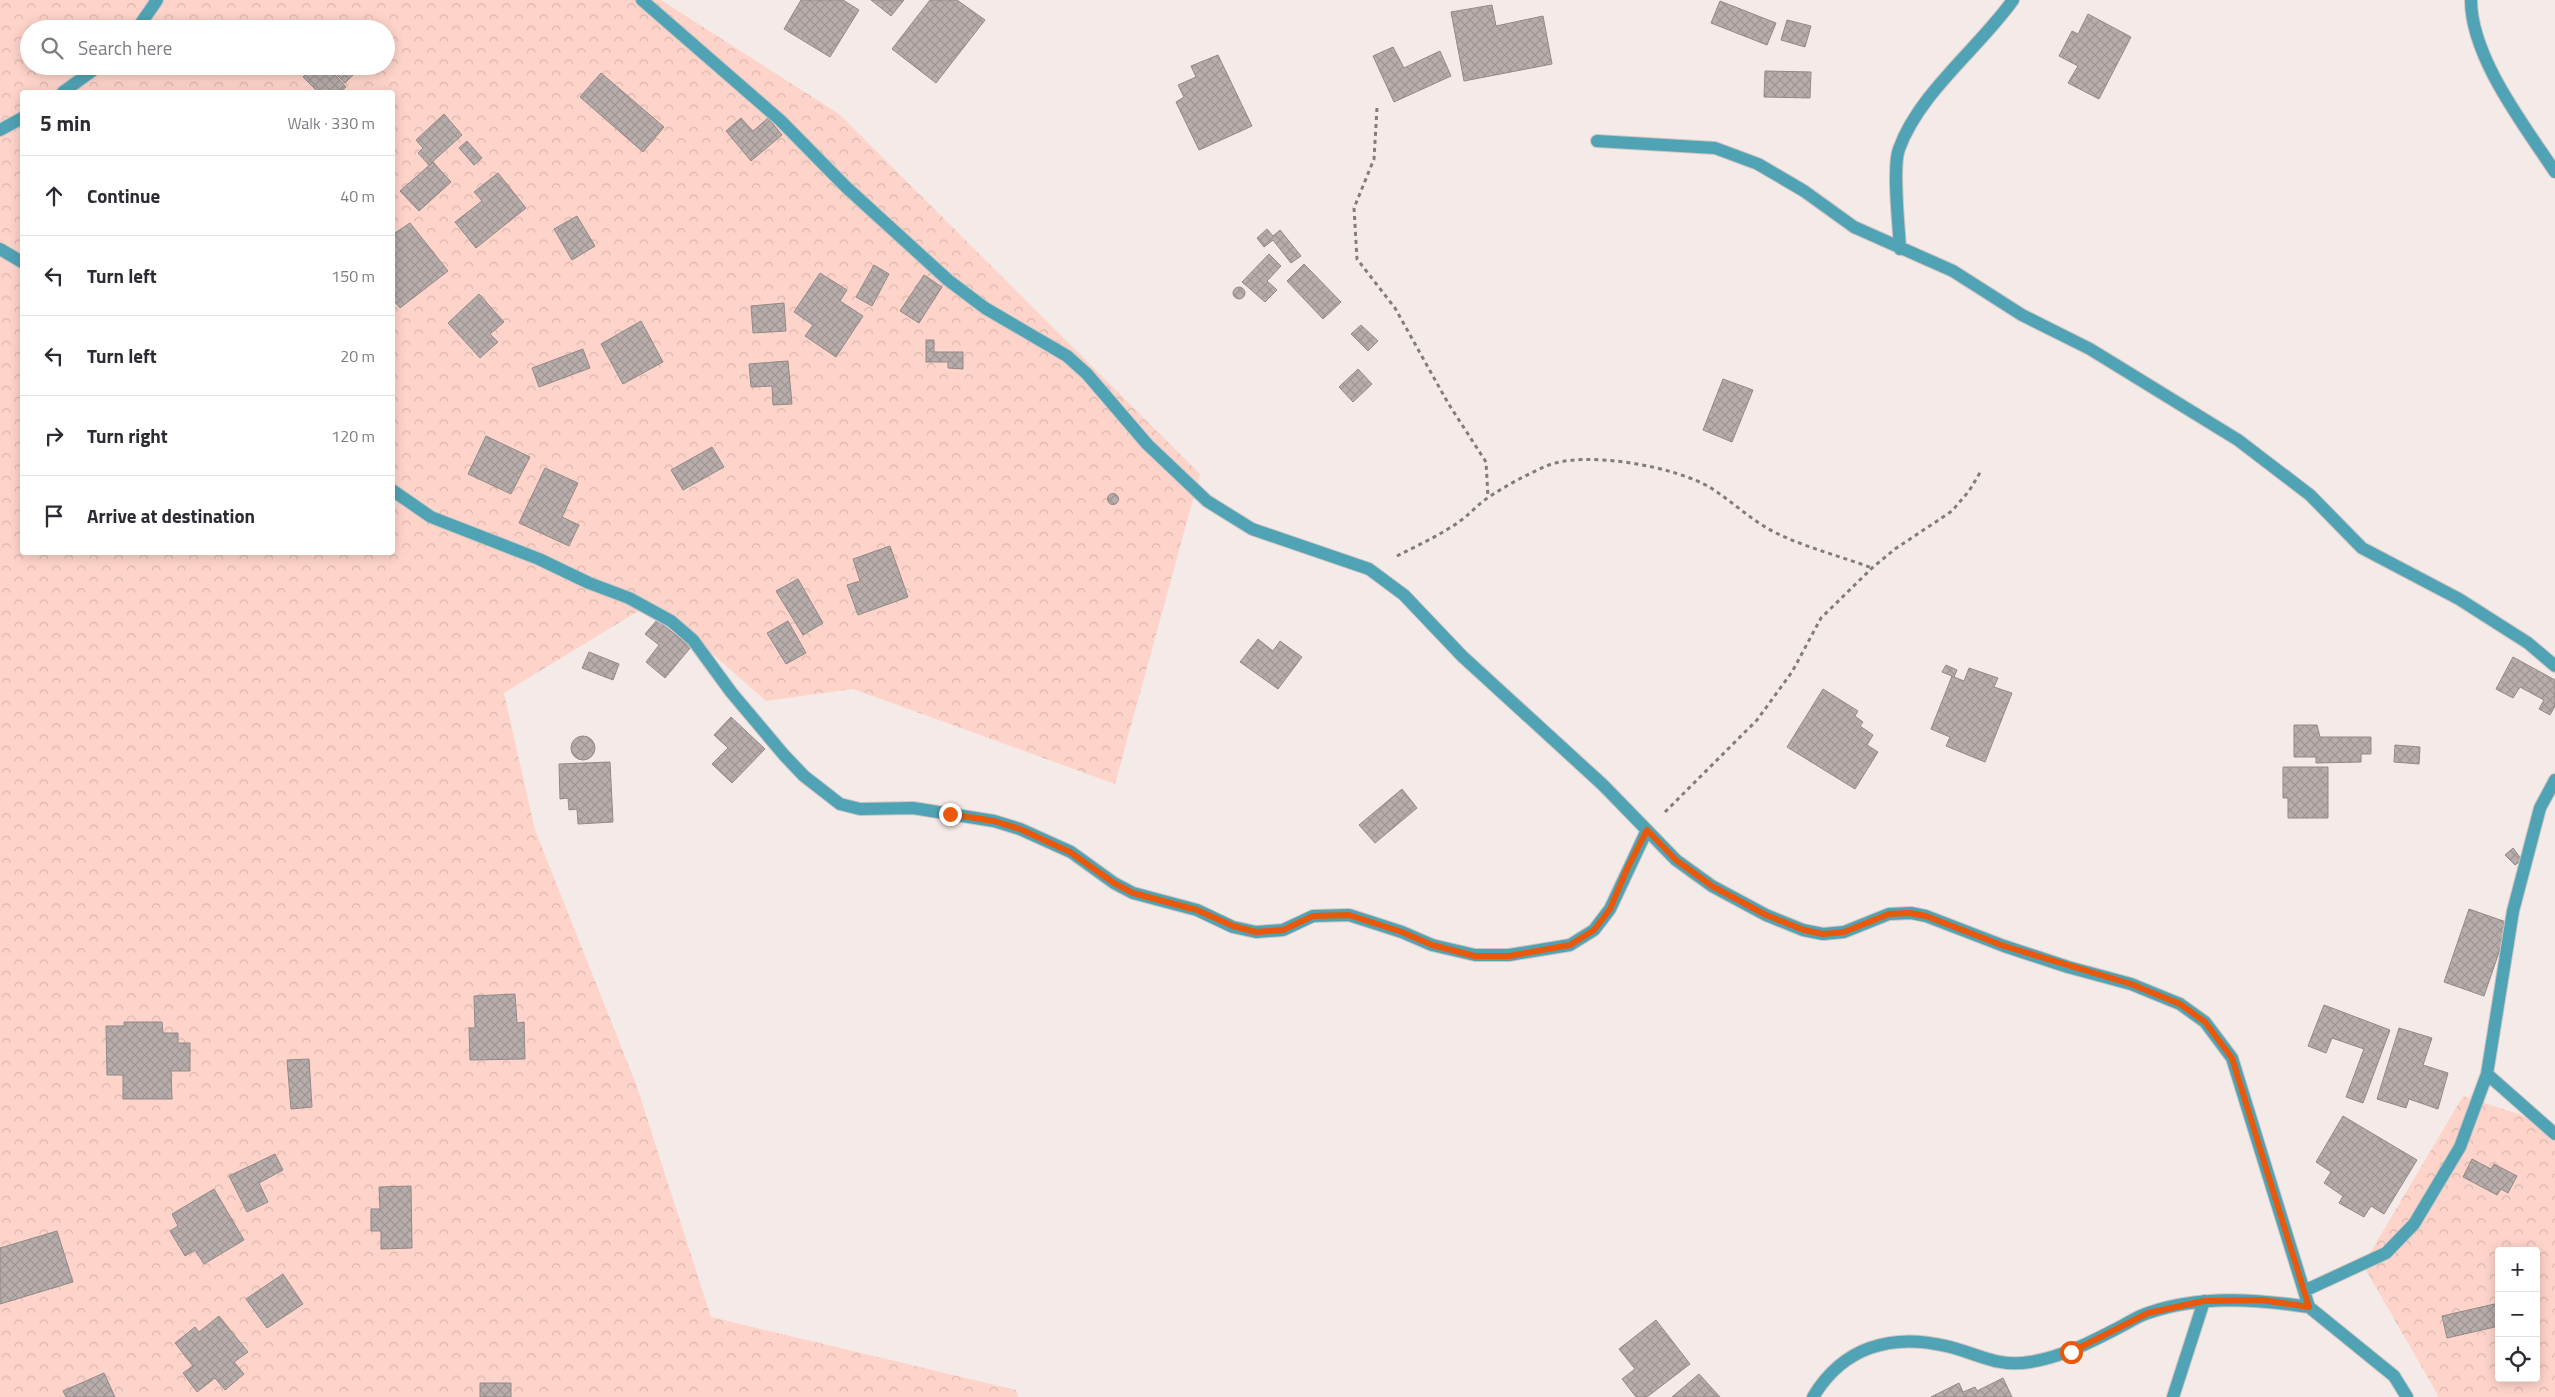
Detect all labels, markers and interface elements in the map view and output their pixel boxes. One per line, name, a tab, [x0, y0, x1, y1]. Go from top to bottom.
search box	[20, 20, 395, 75]
text: Search here	[78, 33, 172, 62]
icon: search	[38, 34, 66, 62]
text: 5 min	[40, 107, 91, 139]
text: Walk · 330 m	[287, 111, 375, 135]
text: Continue	[87, 181, 160, 210]
icon: ahead	[40, 182, 68, 210]
text: 40 m	[340, 184, 375, 208]
text: Turn left	[87, 261, 157, 290]
icon: left	[40, 262, 68, 290]
text: 150 m	[331, 264, 375, 288]
text: Turn left	[87, 341, 157, 370]
icon: left	[40, 342, 68, 370]
text: 20 m	[340, 344, 375, 368]
text: Turn right	[87, 421, 168, 450]
icon: right	[40, 422, 68, 450]
text: 120 m	[331, 424, 375, 448]
text: Arrive at destination	[87, 501, 255, 530]
icon: arrive	[40, 502, 68, 530]
route end	[939, 803, 962, 826]
map controls	[2495, 1247, 2540, 1382]
button: +	[2495, 1247, 2540, 1292]
button: −	[2495, 1292, 2540, 1337]
button: locate	[2495, 1337, 2540, 1382]
route start	[2060, 1341, 2083, 1364]

